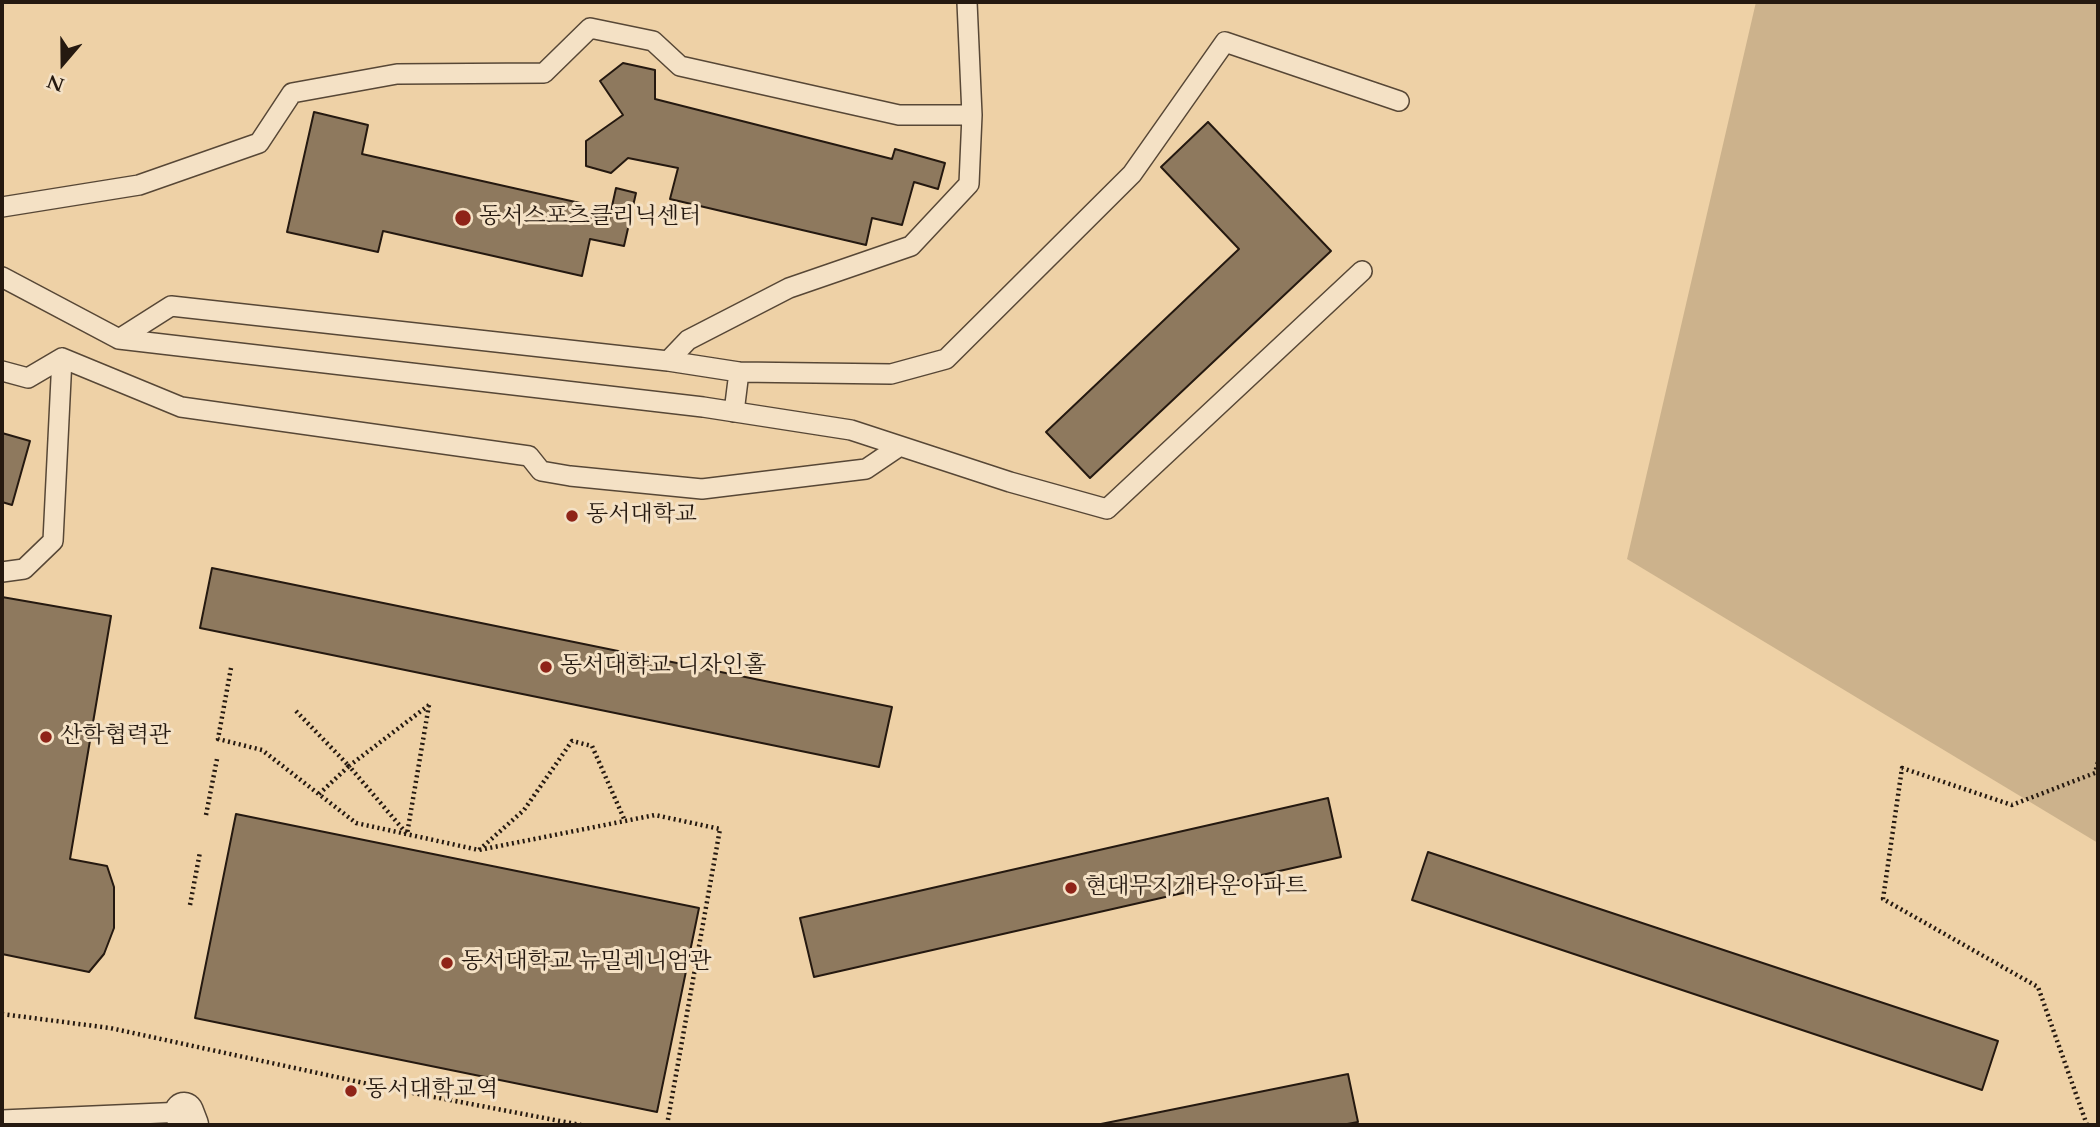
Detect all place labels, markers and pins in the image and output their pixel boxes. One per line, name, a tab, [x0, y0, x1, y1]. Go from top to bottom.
place label: 동서스포츠클리닉센터	[479, 204, 701, 232]
marker: 동서스포츠클리닉센터	[453, 208, 473, 228]
place label: 동서대학교	[586, 502, 697, 530]
marker: 동서대학교	[564, 508, 580, 524]
place label: 동서대학교 디자인홀	[560, 653, 766, 681]
marker: 동서대학교 디자인홀	[538, 659, 554, 675]
place label: 산학협력관	[60, 723, 171, 751]
marker: 산학협력관	[38, 729, 54, 745]
place label: 현대무지개타운아파트	[1085, 874, 1307, 902]
marker: 현대무지개타운아파트	[1063, 880, 1079, 896]
place label: 동서대학교 뉴밀레니엄관	[461, 949, 712, 977]
marker: 동서대학교 뉴밀레니엄관	[439, 955, 455, 971]
place label: 동서대학교역	[365, 1077, 498, 1105]
marker: 동서대학교역	[343, 1083, 359, 1099]

